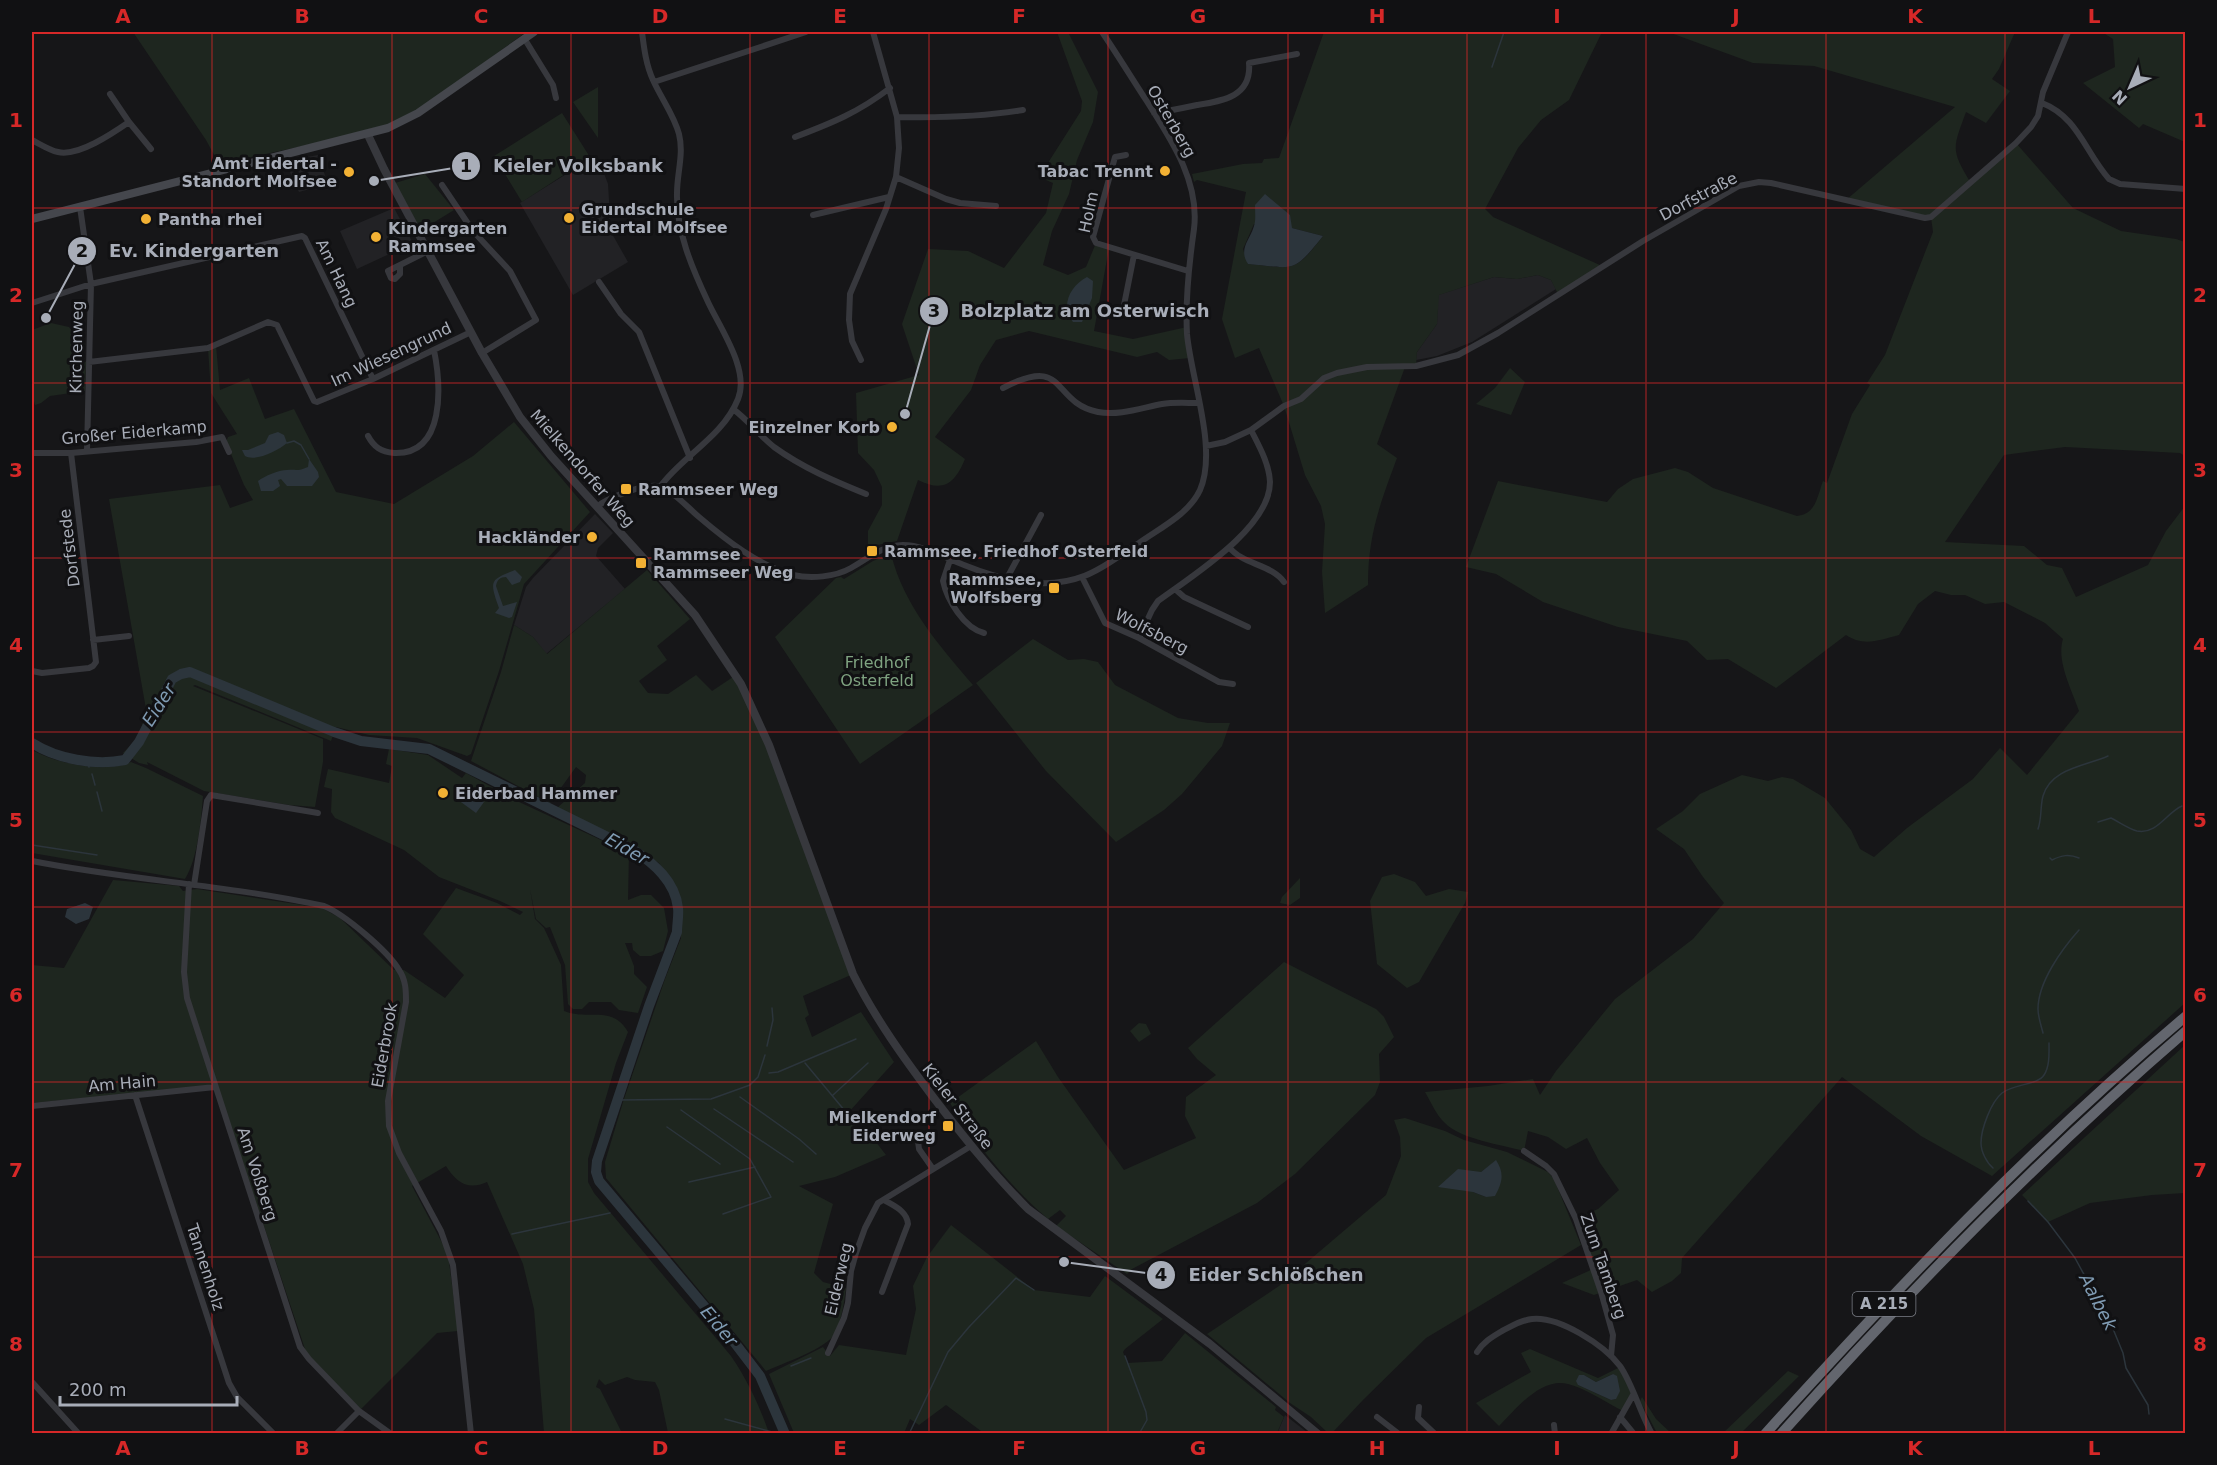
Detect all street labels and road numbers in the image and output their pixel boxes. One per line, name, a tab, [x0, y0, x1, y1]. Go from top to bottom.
street label: Osterberg	[1143, 82, 1200, 161]
street label: Dorfstraße	[1656, 168, 1740, 225]
street label: Holm	[1075, 190, 1102, 235]
street label: Am Hang	[312, 236, 361, 311]
street label: Kirchenweg	[66, 300, 87, 394]
street label: Im Wiesengrund	[328, 318, 454, 391]
street label: Mielkendorfer Weg	[526, 406, 639, 531]
street label: Großer Eiderkamp	[61, 417, 207, 448]
street label: Dorfstede	[55, 508, 84, 588]
street label: Wolfsberg	[1112, 605, 1192, 658]
street label: Eiderbrook	[368, 1000, 401, 1089]
street label: Kieler Straße	[918, 1060, 997, 1153]
street label: Am Hain	[87, 1071, 157, 1096]
street label: Am Voßberg	[233, 1125, 282, 1224]
street label: Zum Tamberg	[1577, 1211, 1631, 1322]
street label: Tannenholz	[182, 1220, 228, 1313]
street label: Eiderweg	[821, 1241, 856, 1317]
road number: A 215	[1852, 1292, 1916, 1316]

